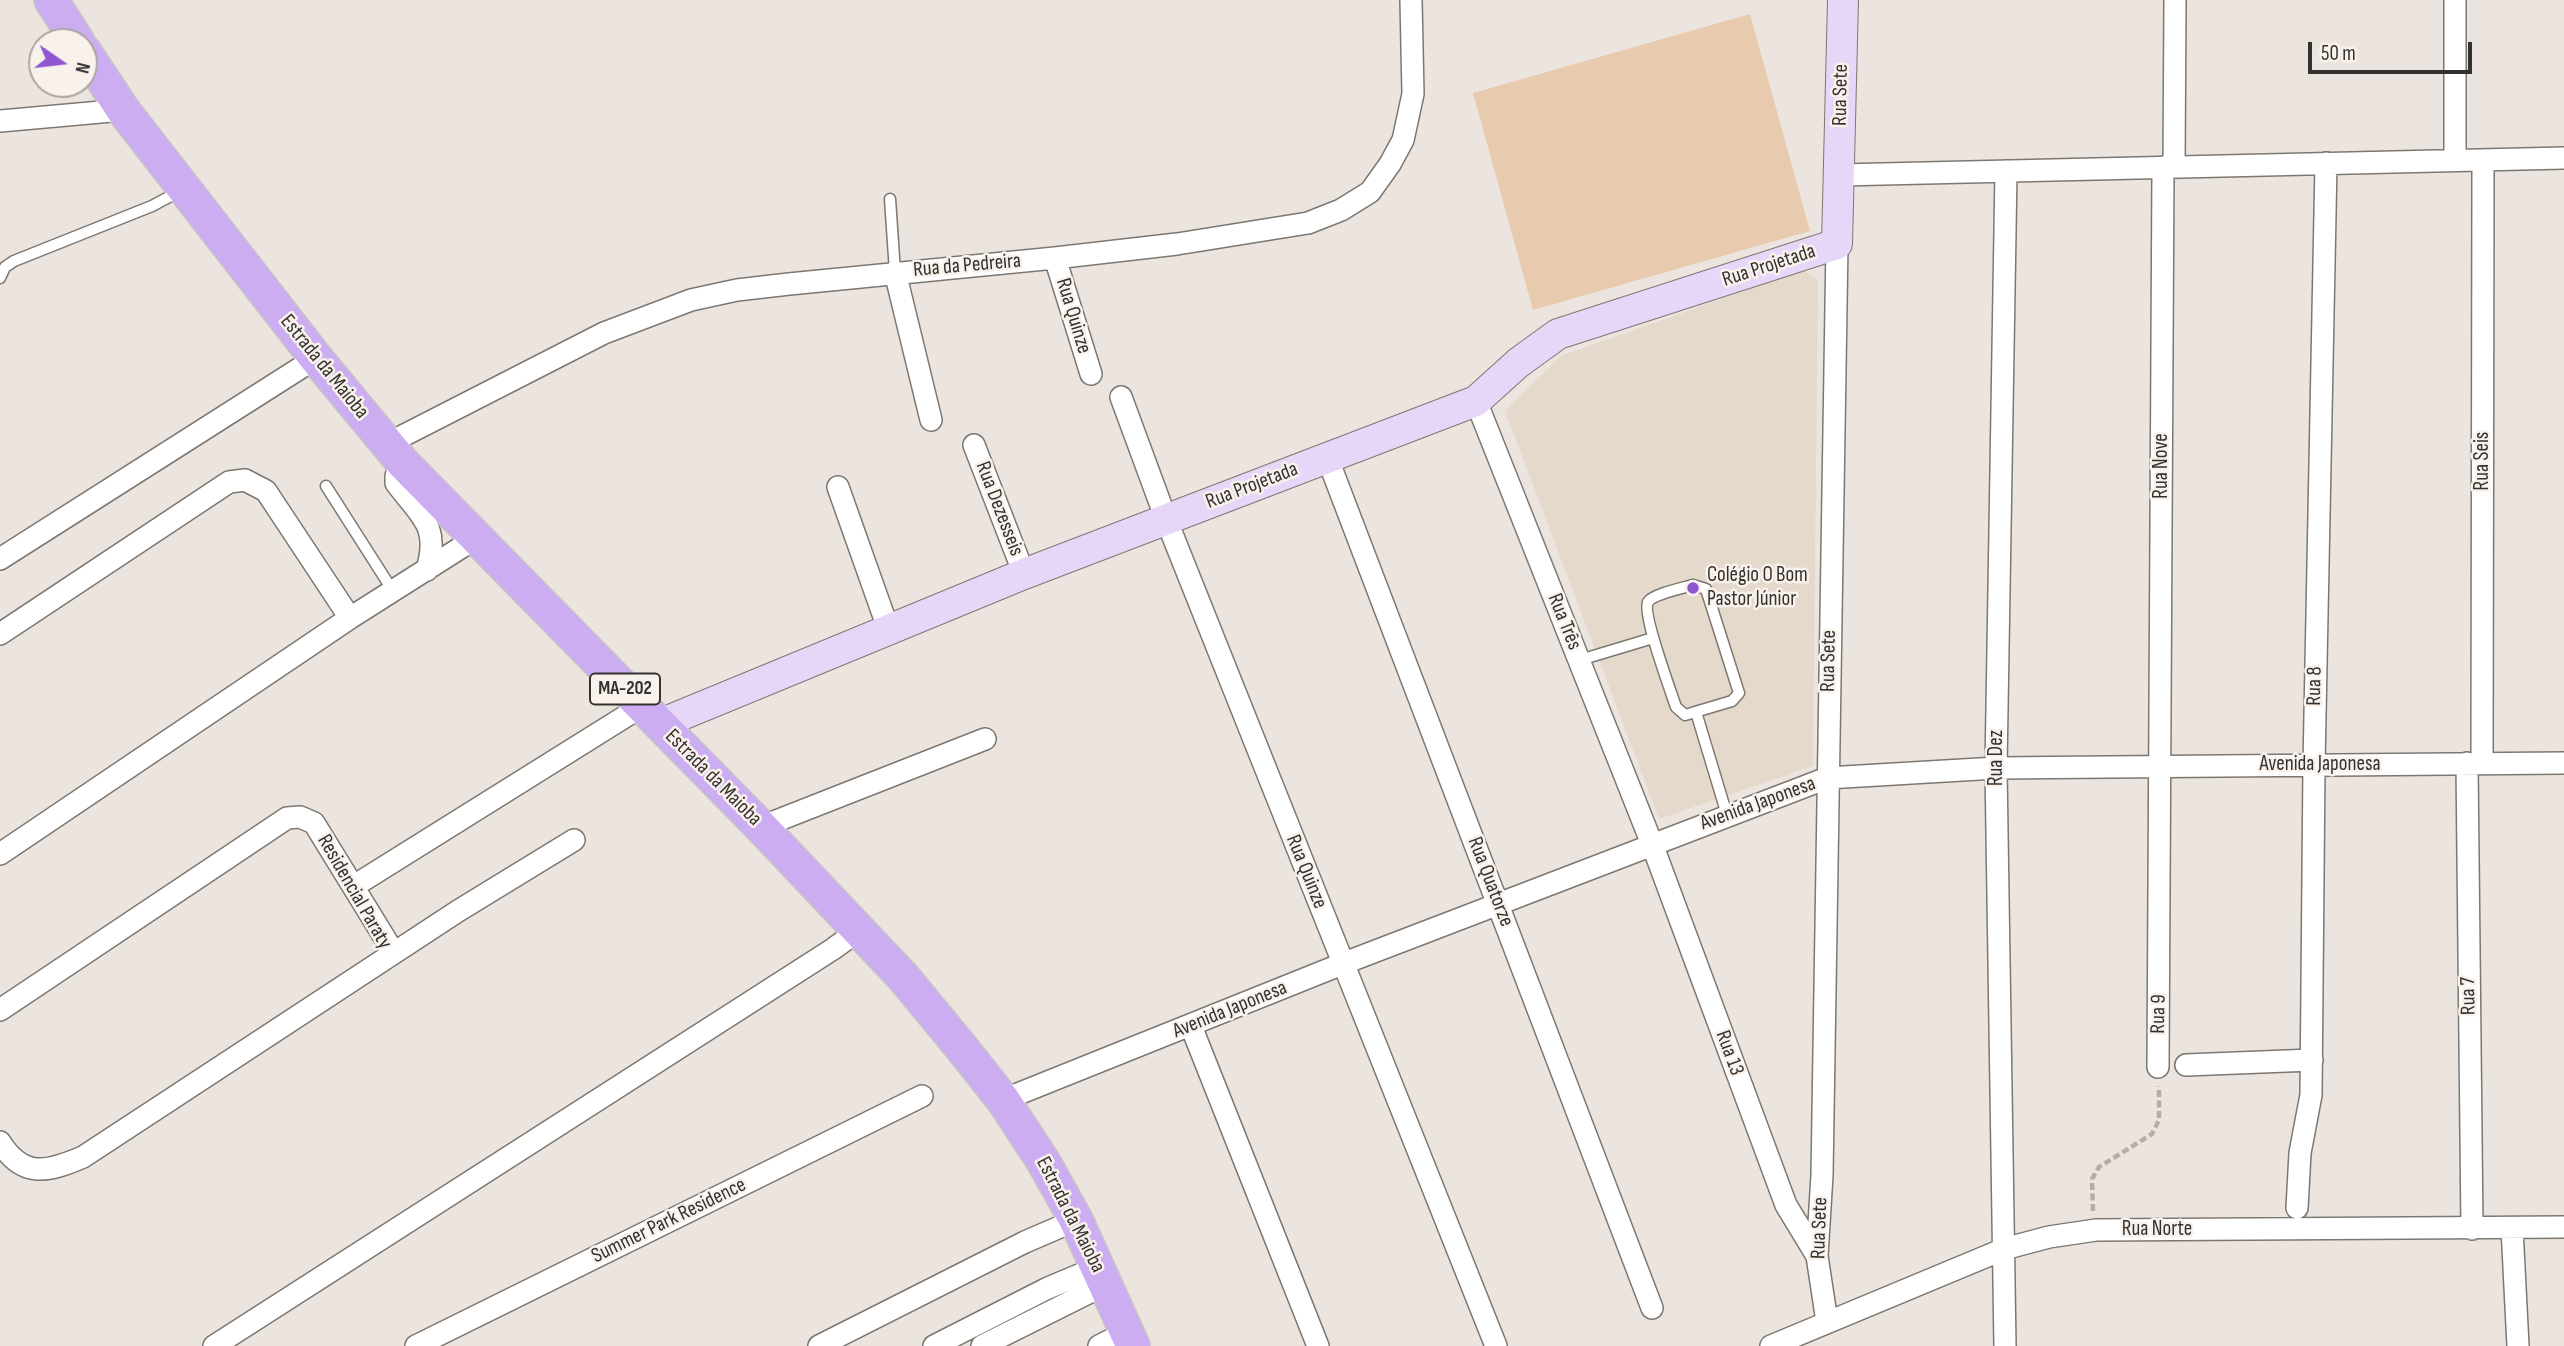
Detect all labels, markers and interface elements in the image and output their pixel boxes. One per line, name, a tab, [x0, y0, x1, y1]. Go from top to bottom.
north arrow	[28, 28, 98, 98]
scale bar	[2312, 28, 2476, 72]
text: 50 m	[2321, 41, 2356, 66]
text: N	[70, 60, 94, 75]
street label: Rua Sete	[1828, 64, 1854, 126]
street label: Rua Projetada	[1719, 239, 1819, 293]
street label: Rua da Pedreira	[912, 249, 1022, 283]
street label: Rua Quinze	[1050, 275, 1096, 357]
street label: Estrada da Maioba	[274, 310, 374, 424]
street label: Rua Seis	[2470, 432, 2496, 490]
street label: Rua Nove	[2149, 433, 2175, 499]
street label: Rua Projetada	[1202, 457, 1302, 515]
street label: Rua Dezesseis	[969, 458, 1029, 560]
place label: Colégio O Bom Pastor Júnior	[1707, 563, 1808, 613]
marker: Colégio O Bom Pastor Júnior	[1685, 580, 1701, 596]
street label: Rua Três	[1541, 590, 1587, 654]
street label: Rua Sete	[1816, 630, 1842, 692]
street label: Rua 8	[2302, 666, 2328, 706]
road number: MA-202	[590, 674, 660, 704]
street label: Estrada da Maioba	[659, 724, 767, 832]
street label: Rua Dez	[1984, 730, 2010, 786]
street label: Avenida Japonesa	[2260, 752, 2380, 778]
street label: Avenida Japonesa	[1697, 771, 1819, 837]
street label: Residencial Paraty	[311, 830, 397, 954]
street label: Rua Quinze	[1280, 831, 1332, 913]
street label: Rua Quatorze	[1461, 834, 1519, 930]
street label: Avenida Japonesa	[1169, 976, 1291, 1044]
street label: Rua 7	[2456, 977, 2482, 1015]
street label: Rua 9	[2146, 994, 2172, 1034]
street label: Rua 13	[1709, 1027, 1749, 1079]
street label: Estrada da Maioba	[1030, 1153, 1110, 1277]
street label: Summer Park Residence	[588, 1173, 750, 1269]
street label: Rua Sete	[1806, 1197, 1834, 1259]
street label: Rua Norte	[2122, 1217, 2192, 1243]

